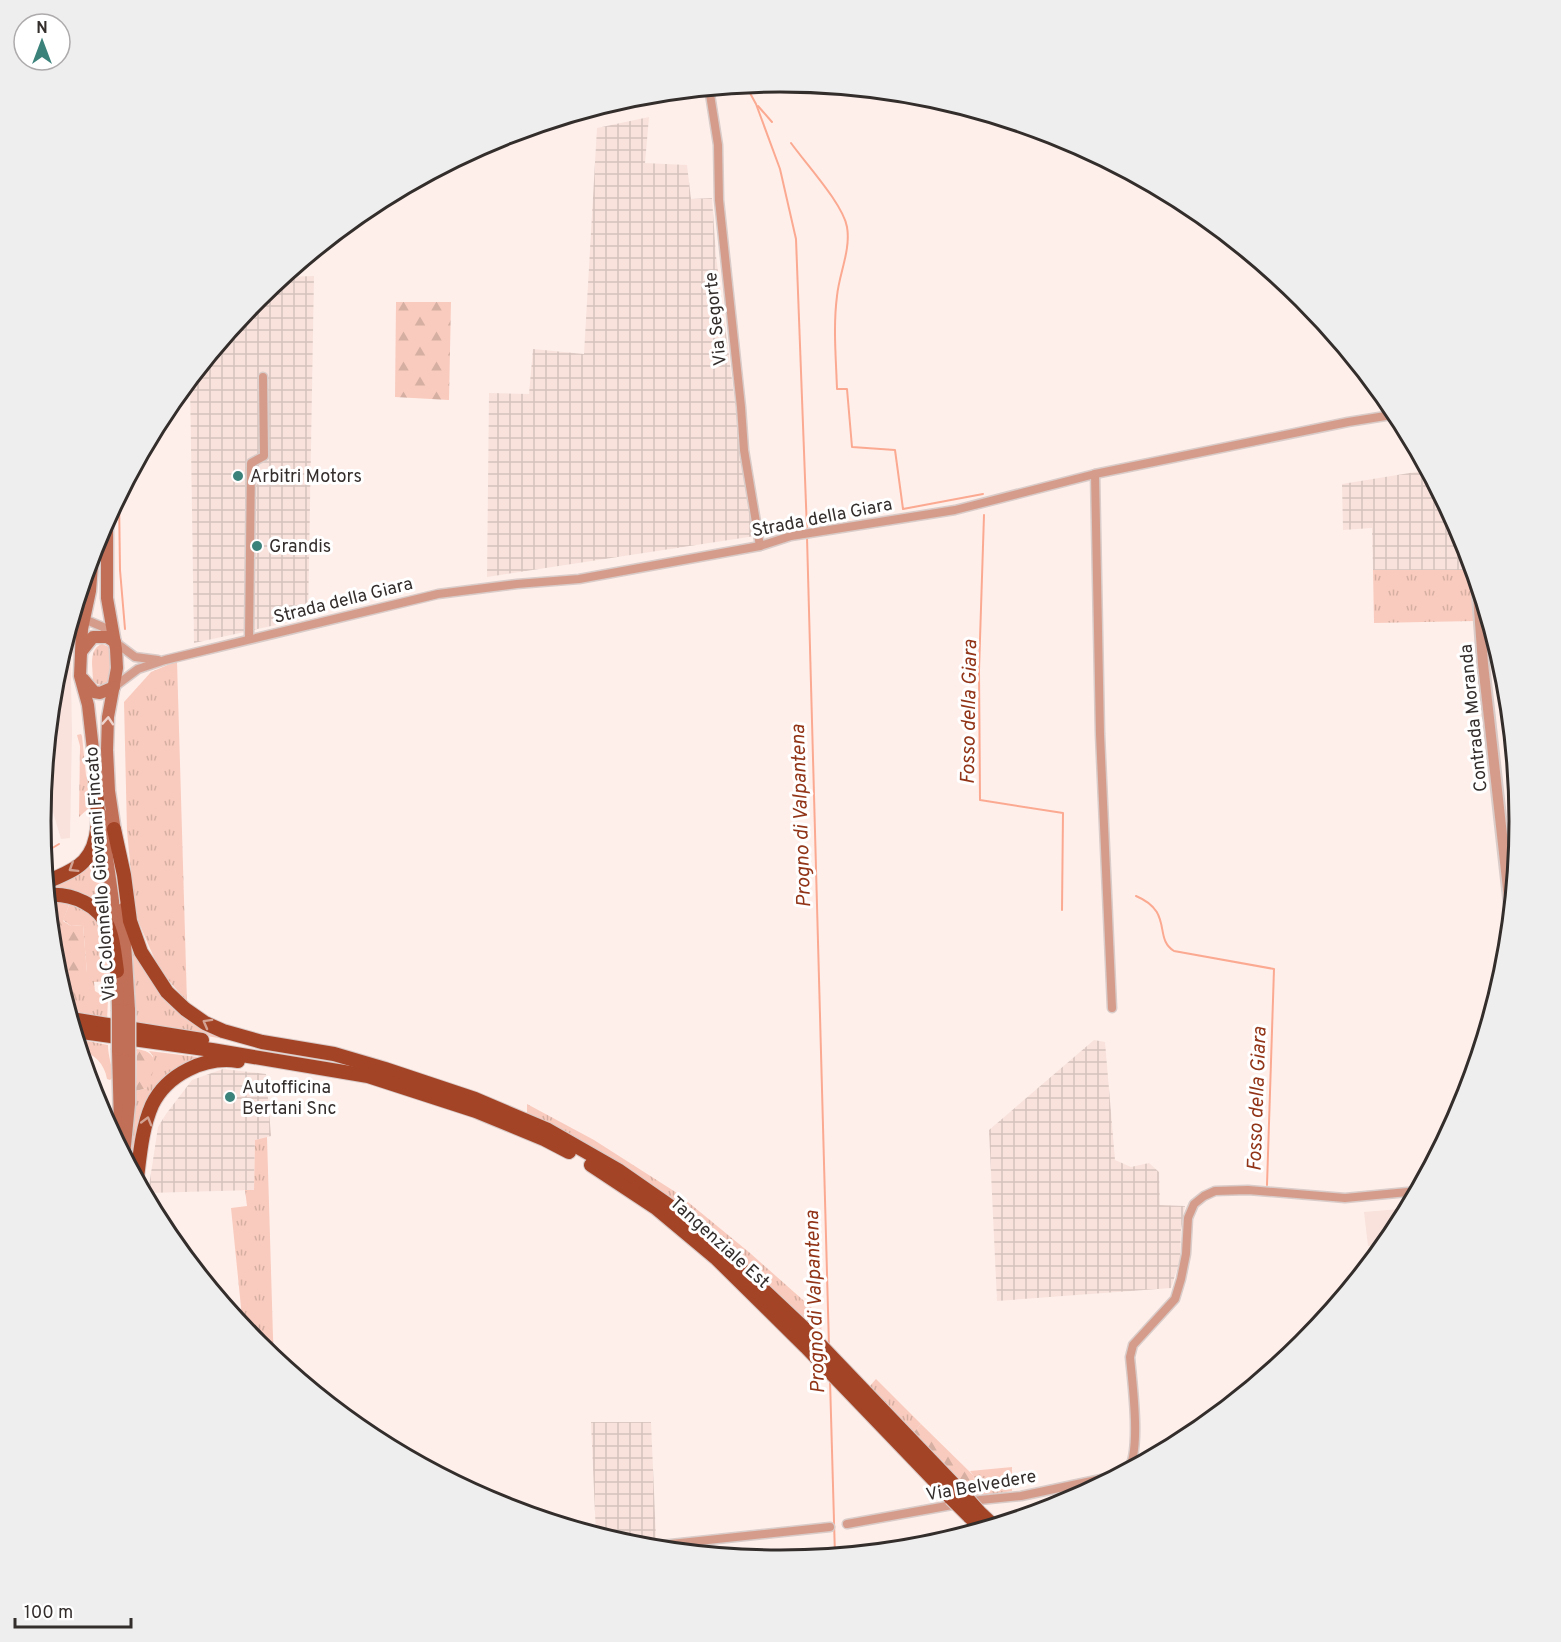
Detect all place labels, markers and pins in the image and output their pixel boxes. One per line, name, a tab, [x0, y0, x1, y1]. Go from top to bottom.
place label: Arbitri Motors	[250, 466, 362, 489]
marker: Arbitri Motors	[231, 469, 245, 483]
place label: Grandis	[269, 536, 331, 559]
marker: Grandis	[250, 539, 264, 553]
place label: Autofficina Bertani Snc	[242, 1077, 337, 1121]
marker: Autofficina Bertani Snc	[223, 1090, 237, 1104]

